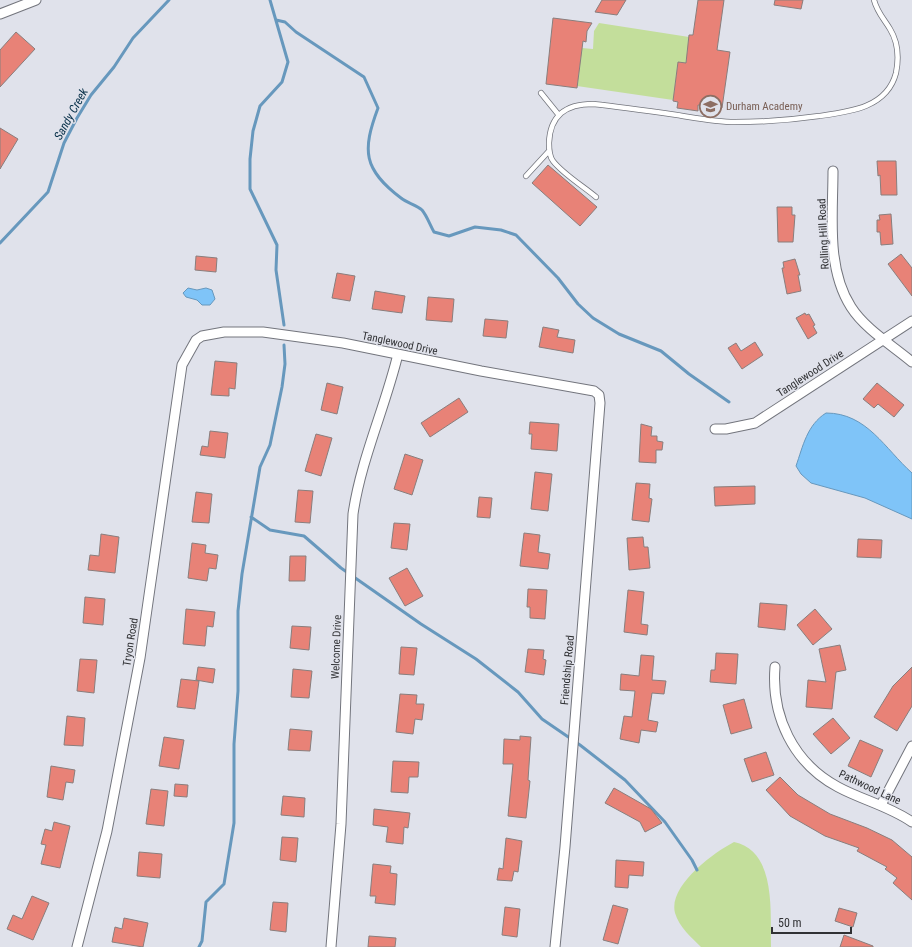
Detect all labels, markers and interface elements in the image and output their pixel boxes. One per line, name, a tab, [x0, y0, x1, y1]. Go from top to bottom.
water label: Sandy Creek	[51, 85, 91, 142]
school or university icon: Durham Academy	[697, 93, 723, 119]
place label: Durham Academy	[726, 100, 803, 113]
street label: Rolling Hill Road	[815, 198, 832, 270]
street label: Tanglewood Drive	[361, 329, 439, 358]
street label: Tanglewood Drive	[774, 347, 846, 400]
street label: Welcome Drive	[329, 615, 344, 679]
street label: Tryon Road	[120, 617, 141, 667]
street label: Friendship Road	[558, 635, 577, 705]
street label: Pathwood Lane	[837, 767, 903, 808]
scale bar	[772, 909, 851, 935]
text: 50 m	[778, 916, 802, 930]

